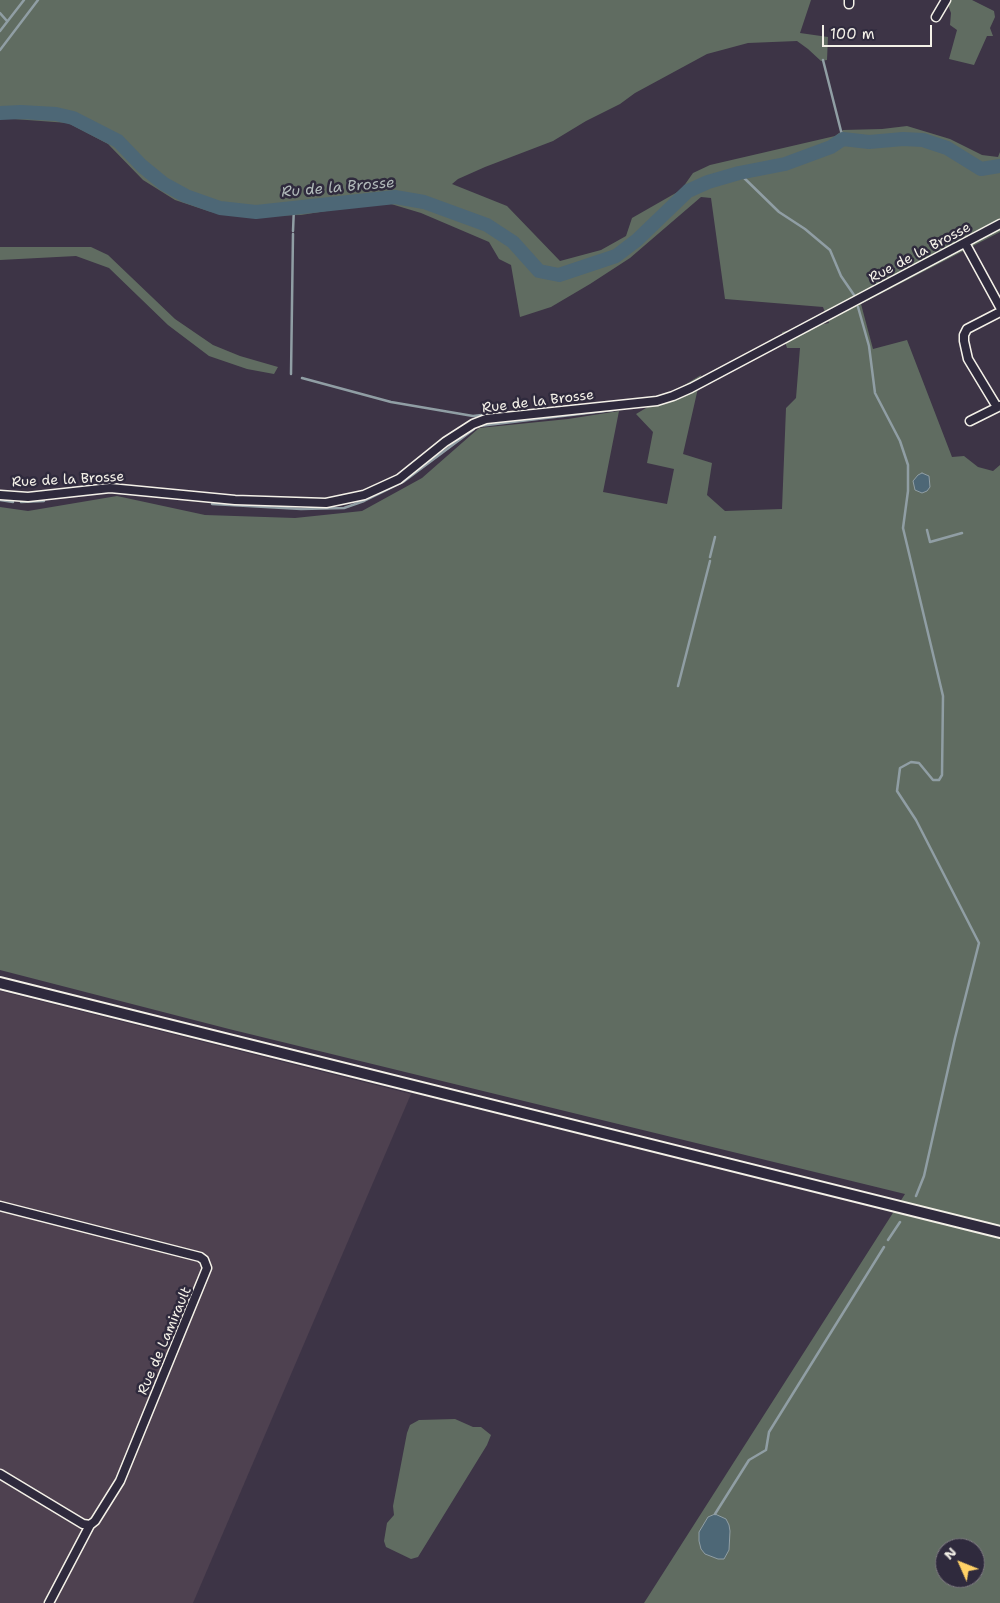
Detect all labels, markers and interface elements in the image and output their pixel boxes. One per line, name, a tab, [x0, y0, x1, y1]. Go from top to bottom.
scale bar	[825, 15, 935, 47]
text: 100 m	[830, 24, 875, 44]
water label: Ru de la Brosse	[281, 174, 395, 202]
street label: Rue de la Brosse	[866, 219, 974, 287]
street label: Rue de la Brosse	[481, 387, 595, 417]
street label: Rue de la Brosse	[11, 469, 125, 491]
street label: Rue de Lamirault	[135, 1284, 195, 1398]
north arrow	[935, 1538, 985, 1588]
text: N	[940, 1543, 960, 1564]

